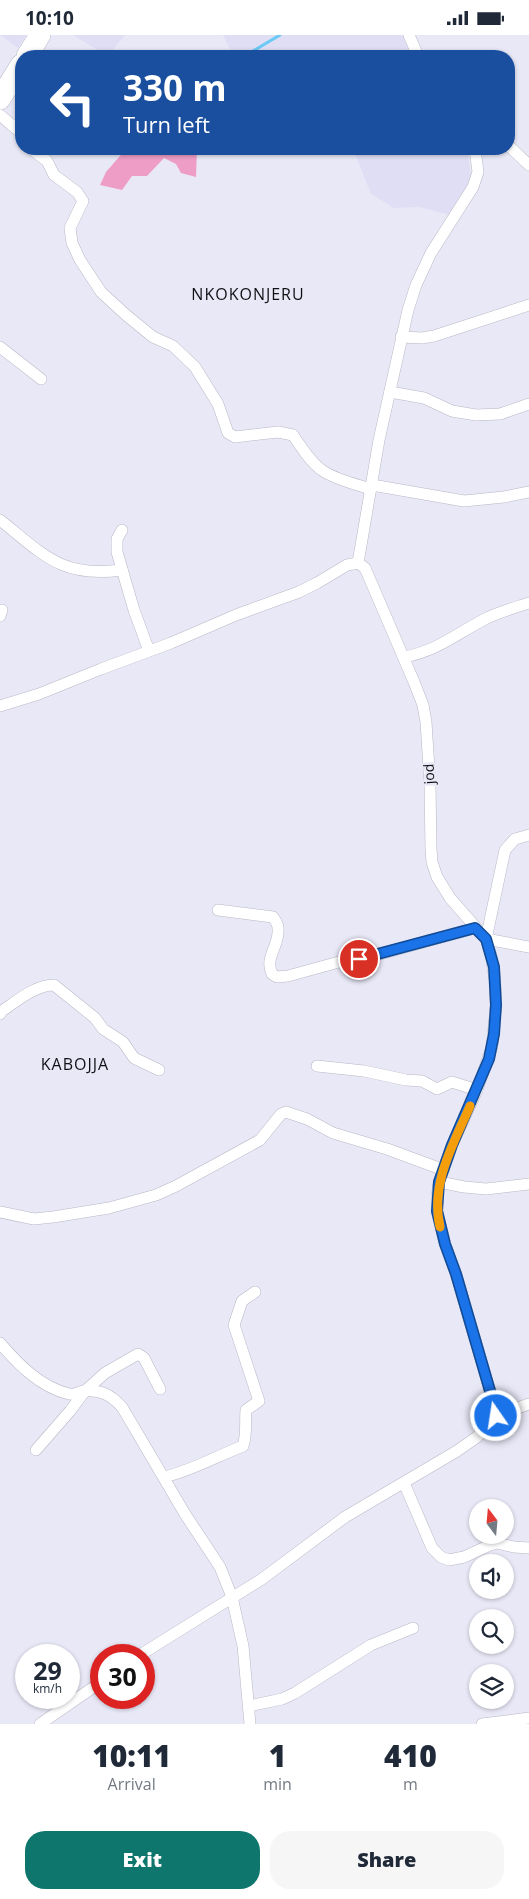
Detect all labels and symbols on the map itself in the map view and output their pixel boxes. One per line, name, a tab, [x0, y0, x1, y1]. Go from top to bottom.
district label: NKOKONJERU	[191, 283, 305, 305]
street label: jod	[418, 763, 439, 786]
pin	[338, 938, 380, 980]
district label: KABOJJA	[41, 1053, 109, 1075]
position arrow	[469, 1389, 521, 1441]
north arrow	[469, 1499, 514, 1544]
speed limit sign: 30	[90, 1644, 155, 1709]

